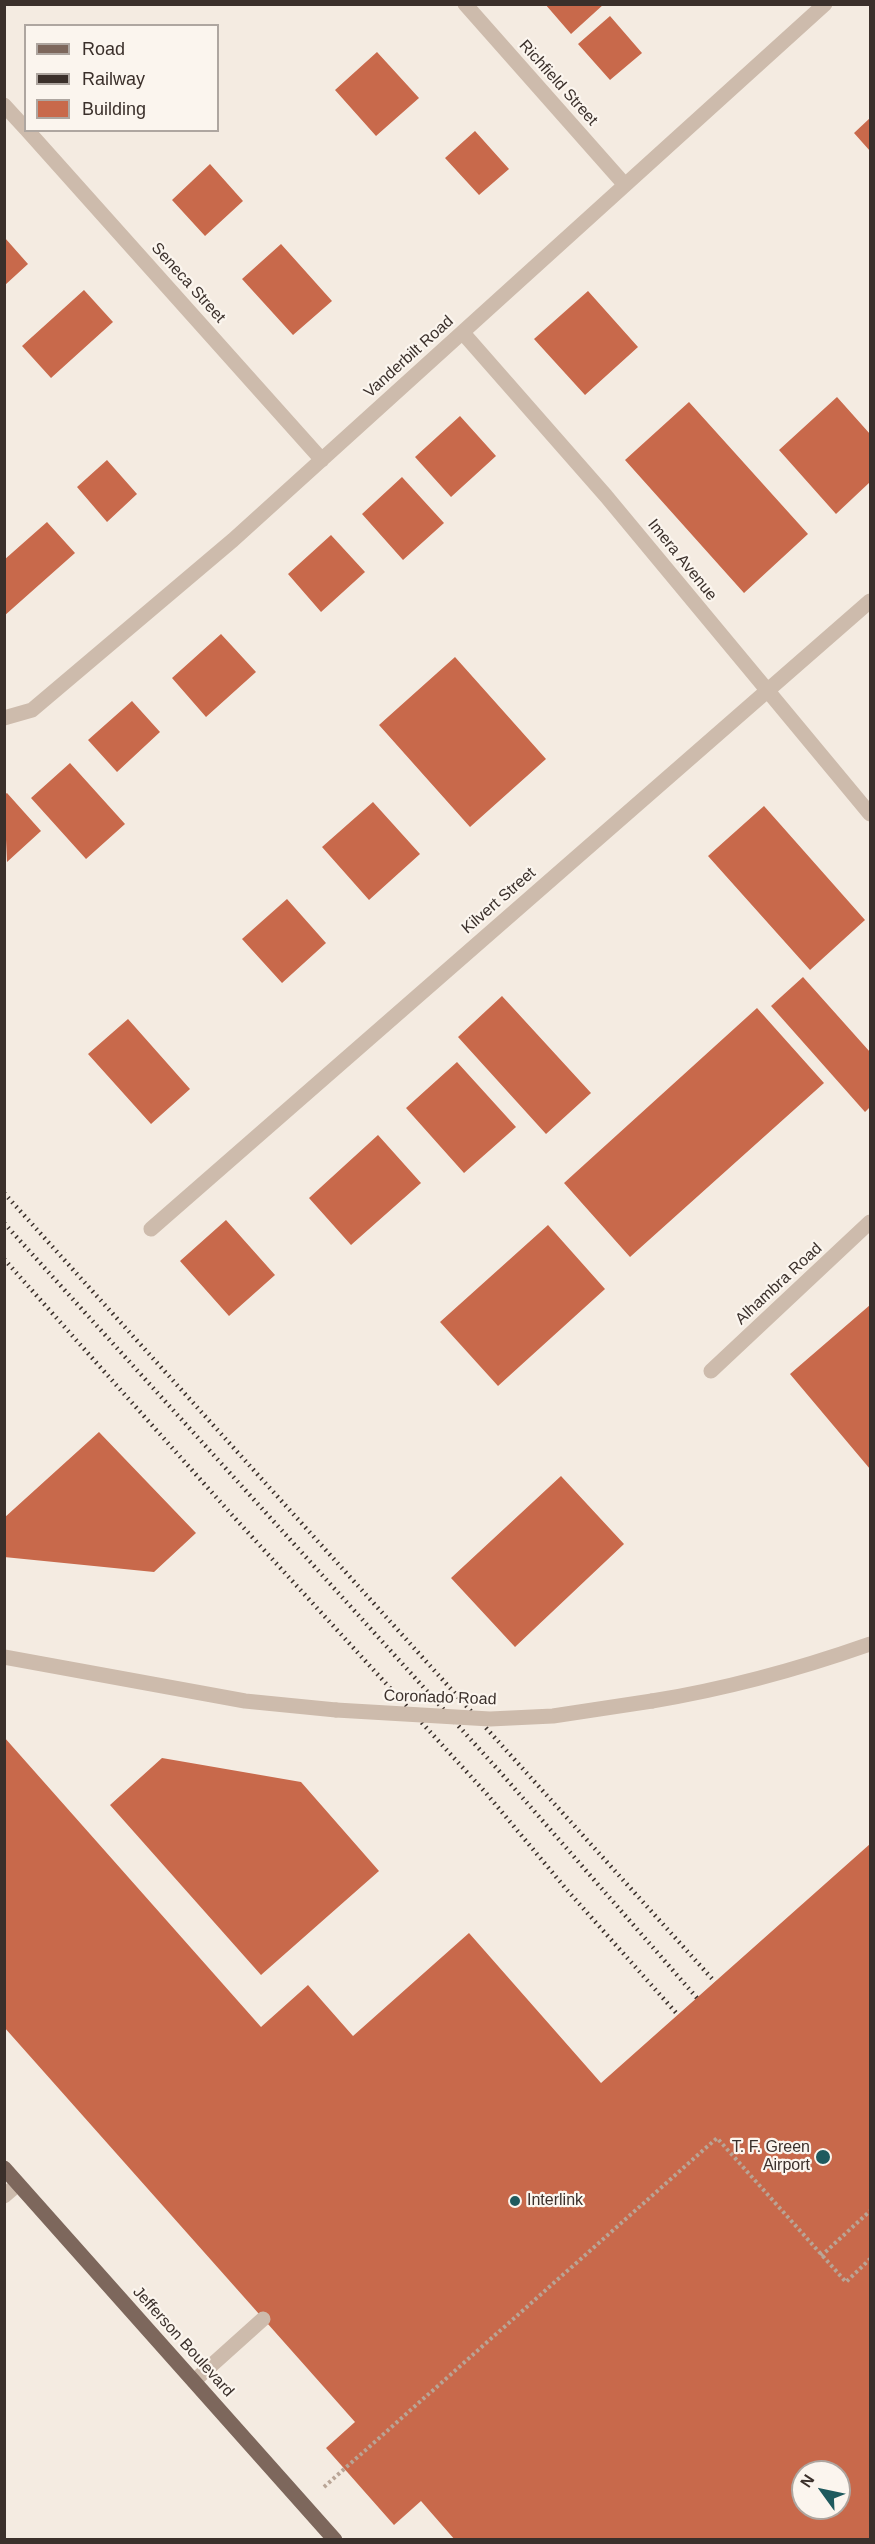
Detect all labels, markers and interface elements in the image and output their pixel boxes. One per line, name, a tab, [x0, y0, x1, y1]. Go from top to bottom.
legend	[24, 24, 219, 132]
street label: Richfield Street	[515, 36, 601, 130]
text: Road	[82, 39, 125, 59]
text: Railway	[82, 69, 145, 89]
text: Building	[82, 99, 146, 119]
street label: Seneca Street	[147, 239, 229, 327]
street label: Vanderbilt Road	[360, 312, 458, 402]
street label: Imera Avenue	[643, 515, 721, 605]
street label: Kilvert Street	[458, 864, 540, 938]
street label: Alhambra Road	[732, 1239, 826, 1329]
street label: Coronado Road	[383, 1686, 497, 1710]
place label: T. F. Green Airport	[732, 2138, 810, 2176]
marker: T. F. Green Airport	[814, 2148, 832, 2166]
place label: Interlink	[527, 2191, 583, 2211]
marker: Interlink	[508, 2194, 522, 2208]
street label: Jefferson Boulevard	[128, 2283, 238, 2401]
north arrow	[791, 2460, 851, 2520]
text: N	[797, 2472, 817, 2490]

